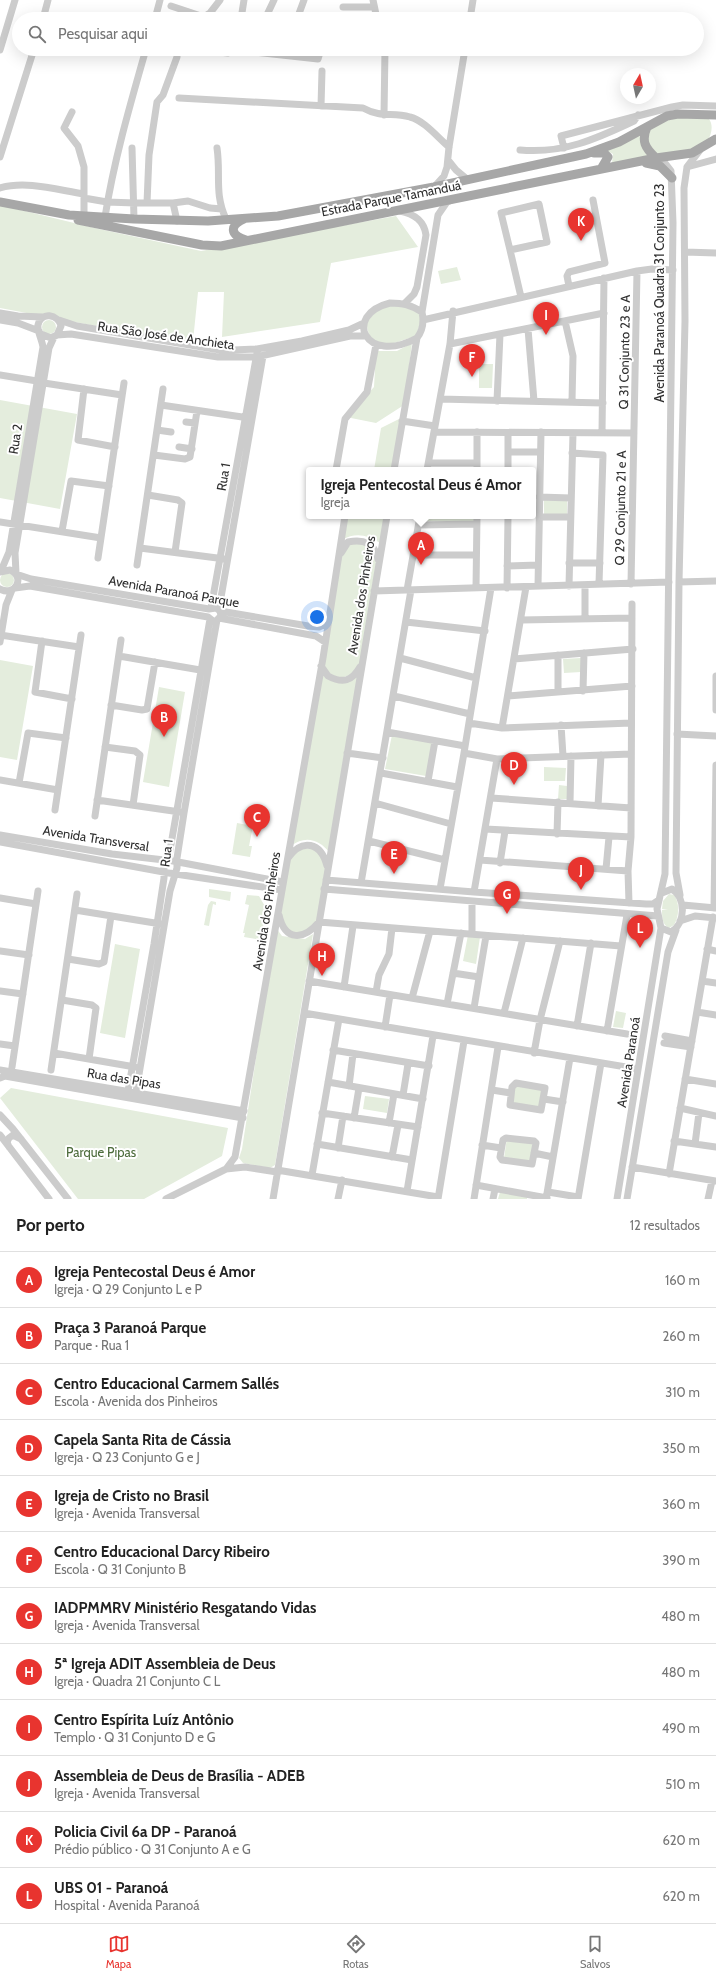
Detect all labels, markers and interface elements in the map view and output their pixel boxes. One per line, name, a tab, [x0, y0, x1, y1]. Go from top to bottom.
search box	[12, 12, 704, 56]
icon: search	[26, 23, 48, 45]
text: Pesquisar aqui	[58, 25, 148, 43]
north arrow	[620, 68, 656, 104]
street label: Estrada Parque Tamanduá	[320, 176, 463, 219]
street label: Avenida Paranoá Quadra 31 Conjunto 23	[651, 183, 668, 403]
pin: K	[568, 208, 594, 241]
street label: Q 31 Conjunto 23 e A	[615, 294, 634, 410]
pin: I	[533, 302, 559, 335]
street label: Rua São José de Anchieta	[97, 317, 236, 353]
pin: F	[459, 344, 485, 377]
street label: Rua 2	[5, 423, 25, 455]
street label: Q 29 Conjunto 21 e A	[611, 450, 630, 566]
street label: Rua 1	[213, 462, 233, 492]
popup	[306, 467, 536, 519]
text: Igreja Pentecostal Deus é Amor	[320, 476, 522, 494]
text: Igreja	[320, 494, 350, 510]
pin: A	[408, 532, 434, 565]
street label: Avenida dos Pinheiros	[344, 534, 378, 655]
street label: Avenida Paranoá Parque	[107, 572, 241, 610]
your location	[307, 607, 327, 627]
pin: B	[151, 704, 177, 737]
pin: D	[501, 752, 527, 785]
pin: C	[244, 804, 270, 837]
street label: Avenida Transversal	[42, 822, 150, 854]
street label: Rua 1	[156, 838, 176, 868]
pin: E	[381, 841, 407, 874]
street label: Avenida dos Pinheiros	[249, 850, 283, 971]
pin: J	[568, 857, 594, 890]
pin: G	[494, 881, 520, 914]
pin: L	[627, 915, 653, 948]
pin: H	[309, 943, 335, 976]
street label: Avenida Paranoá	[613, 1015, 643, 1108]
street label: Rua das Pipas	[86, 1064, 163, 1092]
park label: Parque Pipas	[66, 1144, 137, 1160]
text: Por perto	[16, 1215, 85, 1235]
text: 12 resultados	[630, 1217, 700, 1233]
text: Igreja Pentecostal Deus é Amor	[54, 1263, 255, 1281]
text: A	[25, 1272, 33, 1288]
text: 160 m	[665, 1272, 700, 1288]
text: Igreja · Q 29 Conjunto L e P	[54, 1281, 202, 1297]
text: Praça 3 Paranoá Parque	[54, 1319, 206, 1337]
text: B	[25, 1328, 33, 1344]
text: 260 m	[662, 1328, 700, 1344]
text: Parque · Rua 1	[54, 1337, 129, 1353]
text: Centro Educacional Carmem Sallés	[54, 1375, 279, 1393]
text: C	[25, 1384, 33, 1400]
text: 310 m	[665, 1384, 700, 1400]
text: Escola · Avenida dos Pinheiros	[54, 1393, 218, 1409]
text: Capela Santa Rita de Cássia	[54, 1431, 231, 1449]
text: D	[24, 1440, 34, 1456]
text: 350 m	[663, 1440, 700, 1456]
text: Igreja · Q 23 Conjunto G e J	[54, 1449, 200, 1465]
text: Igreja de Cristo no Brasil	[54, 1487, 209, 1505]
text: E	[25, 1496, 33, 1512]
text: 360 m	[662, 1496, 700, 1512]
text: Igreja · Avenida Transversal	[54, 1505, 199, 1521]
text: Centro Educacional Darcy Ribeiro	[54, 1543, 270, 1561]
text: F	[26, 1552, 32, 1568]
text: 390 m	[662, 1552, 700, 1568]
text: Escola · Q 31 Conjunto B	[54, 1561, 186, 1577]
text: IADPMMRV Ministério Resgatando Vidas	[54, 1599, 316, 1617]
text: G	[25, 1608, 33, 1624]
text: 480 m	[661, 1608, 700, 1624]
text: Igreja · Avenida Transversal	[54, 1617, 199, 1633]
text: 5ª Igreja ADIT Assembleia de Deus	[54, 1655, 276, 1673]
text: H	[24, 1664, 34, 1680]
text: 480 m	[661, 1664, 700, 1680]
text: Igreja · Quadra 21 Conjunto C L	[54, 1673, 220, 1689]
text: Centro Espírita Luíz Antônio	[54, 1711, 234, 1729]
text: I	[27, 1720, 31, 1736]
text: 490 m	[662, 1720, 700, 1736]
text: Templo · Q 31 Conjunto D e G	[54, 1729, 216, 1745]
text: Assembleia de Deus de Brasília - ADEB	[54, 1767, 305, 1785]
text: J	[27, 1776, 31, 1792]
text: 510 m	[665, 1776, 700, 1792]
text: Igreja · Avenida Transversal	[54, 1785, 199, 1801]
text: Policia Civil 6a DP - Paranoá	[54, 1823, 236, 1841]
text: K	[25, 1832, 33, 1848]
text: 620 m	[662, 1832, 700, 1848]
text: Prédio público · Q 31 Conjunto A e G	[54, 1841, 251, 1857]
text: UBS 01 - Paranoá	[54, 1879, 168, 1897]
text: L	[26, 1888, 32, 1904]
text: 620 m	[662, 1888, 700, 1904]
text: Hospital · Avenida Paranoá	[54, 1897, 199, 1913]
tab: Mapa	[106, 1933, 131, 1971]
tab: Rotas	[343, 1933, 369, 1971]
tab: Salvos	[580, 1933, 610, 1971]

